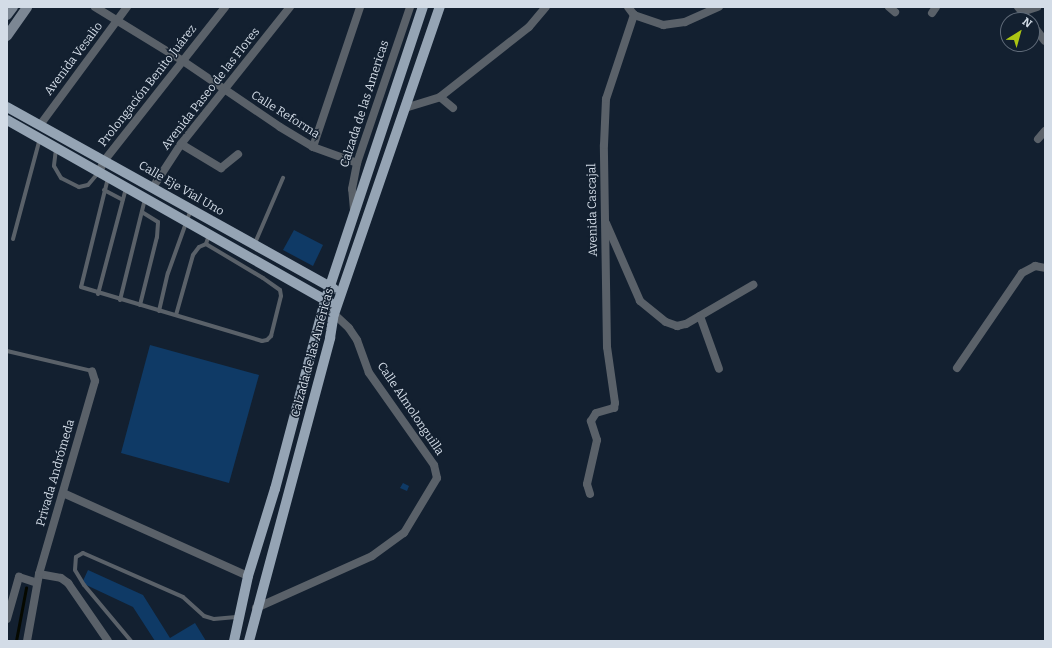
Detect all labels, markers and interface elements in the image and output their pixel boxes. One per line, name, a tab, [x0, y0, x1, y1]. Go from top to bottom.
north arrow	[1000, 12, 1040, 52]
text: N	[1020, 15, 1034, 31]
street label: Avenida Vesalio	[42, 20, 106, 98]
street label: Prolongación Benito Juárez	[96, 22, 200, 150]
street label: Avenida Paseo de las Flores	[159, 25, 263, 153]
street label: Calzada de las Americas	[338, 38, 392, 170]
street label: Calle Reforma	[248, 88, 322, 142]
street label: Calle Eje Vial Uno	[136, 159, 226, 219]
street label: Avenida Cascajal	[585, 163, 601, 257]
street label: Calzada de las Américas	[289, 287, 337, 419]
street label: Calle Almolonguilla	[374, 360, 446, 458]
street label: Privada Andrómeda	[34, 418, 78, 528]

